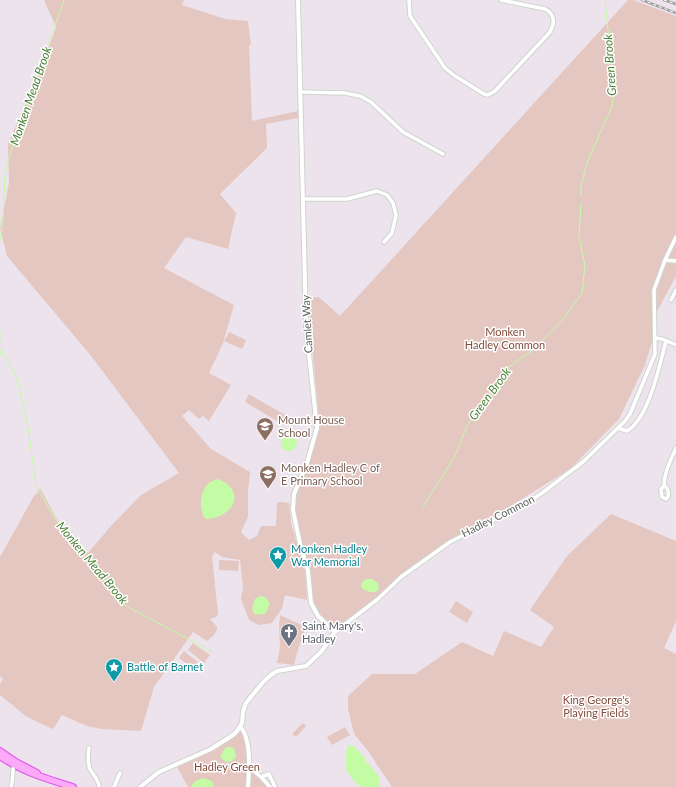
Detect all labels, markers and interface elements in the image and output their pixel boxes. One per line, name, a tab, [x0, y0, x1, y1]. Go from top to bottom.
water label: Green Brook	[600, 33, 619, 96]
water label: Monken Mead Brook	[7, 44, 55, 147]
street label: Camlet Way	[298, 294, 315, 354]
park label: Monken Hadley Common	[465, 325, 545, 351]
water label: Green Brook	[465, 364, 514, 423]
place label: Mount House School	[278, 413, 345, 439]
school or university icon: Mount House School	[255, 416, 275, 441]
place label: Monken Hadley C of E Primary School	[281, 461, 380, 487]
school or university icon: Monken Hadley C of E Primary School	[258, 464, 278, 489]
street label: Hadley Common	[459, 492, 536, 540]
water label: Monken Mead Brook	[53, 518, 132, 607]
place label: Monken Hadley War Memorial	[291, 542, 368, 568]
place icon: Monken Hadley War Memorial	[268, 545, 288, 570]
place label: Saint Mary's, Hadley	[302, 619, 363, 645]
church icon: Saint Mary's, Hadley	[279, 622, 299, 647]
place icon: Battle of Barnet	[104, 657, 124, 682]
place label: Battle of Barnet	[127, 660, 203, 673]
park label: King George's Playing Fields	[563, 693, 630, 719]
park label: Hadley Green	[194, 760, 260, 773]

